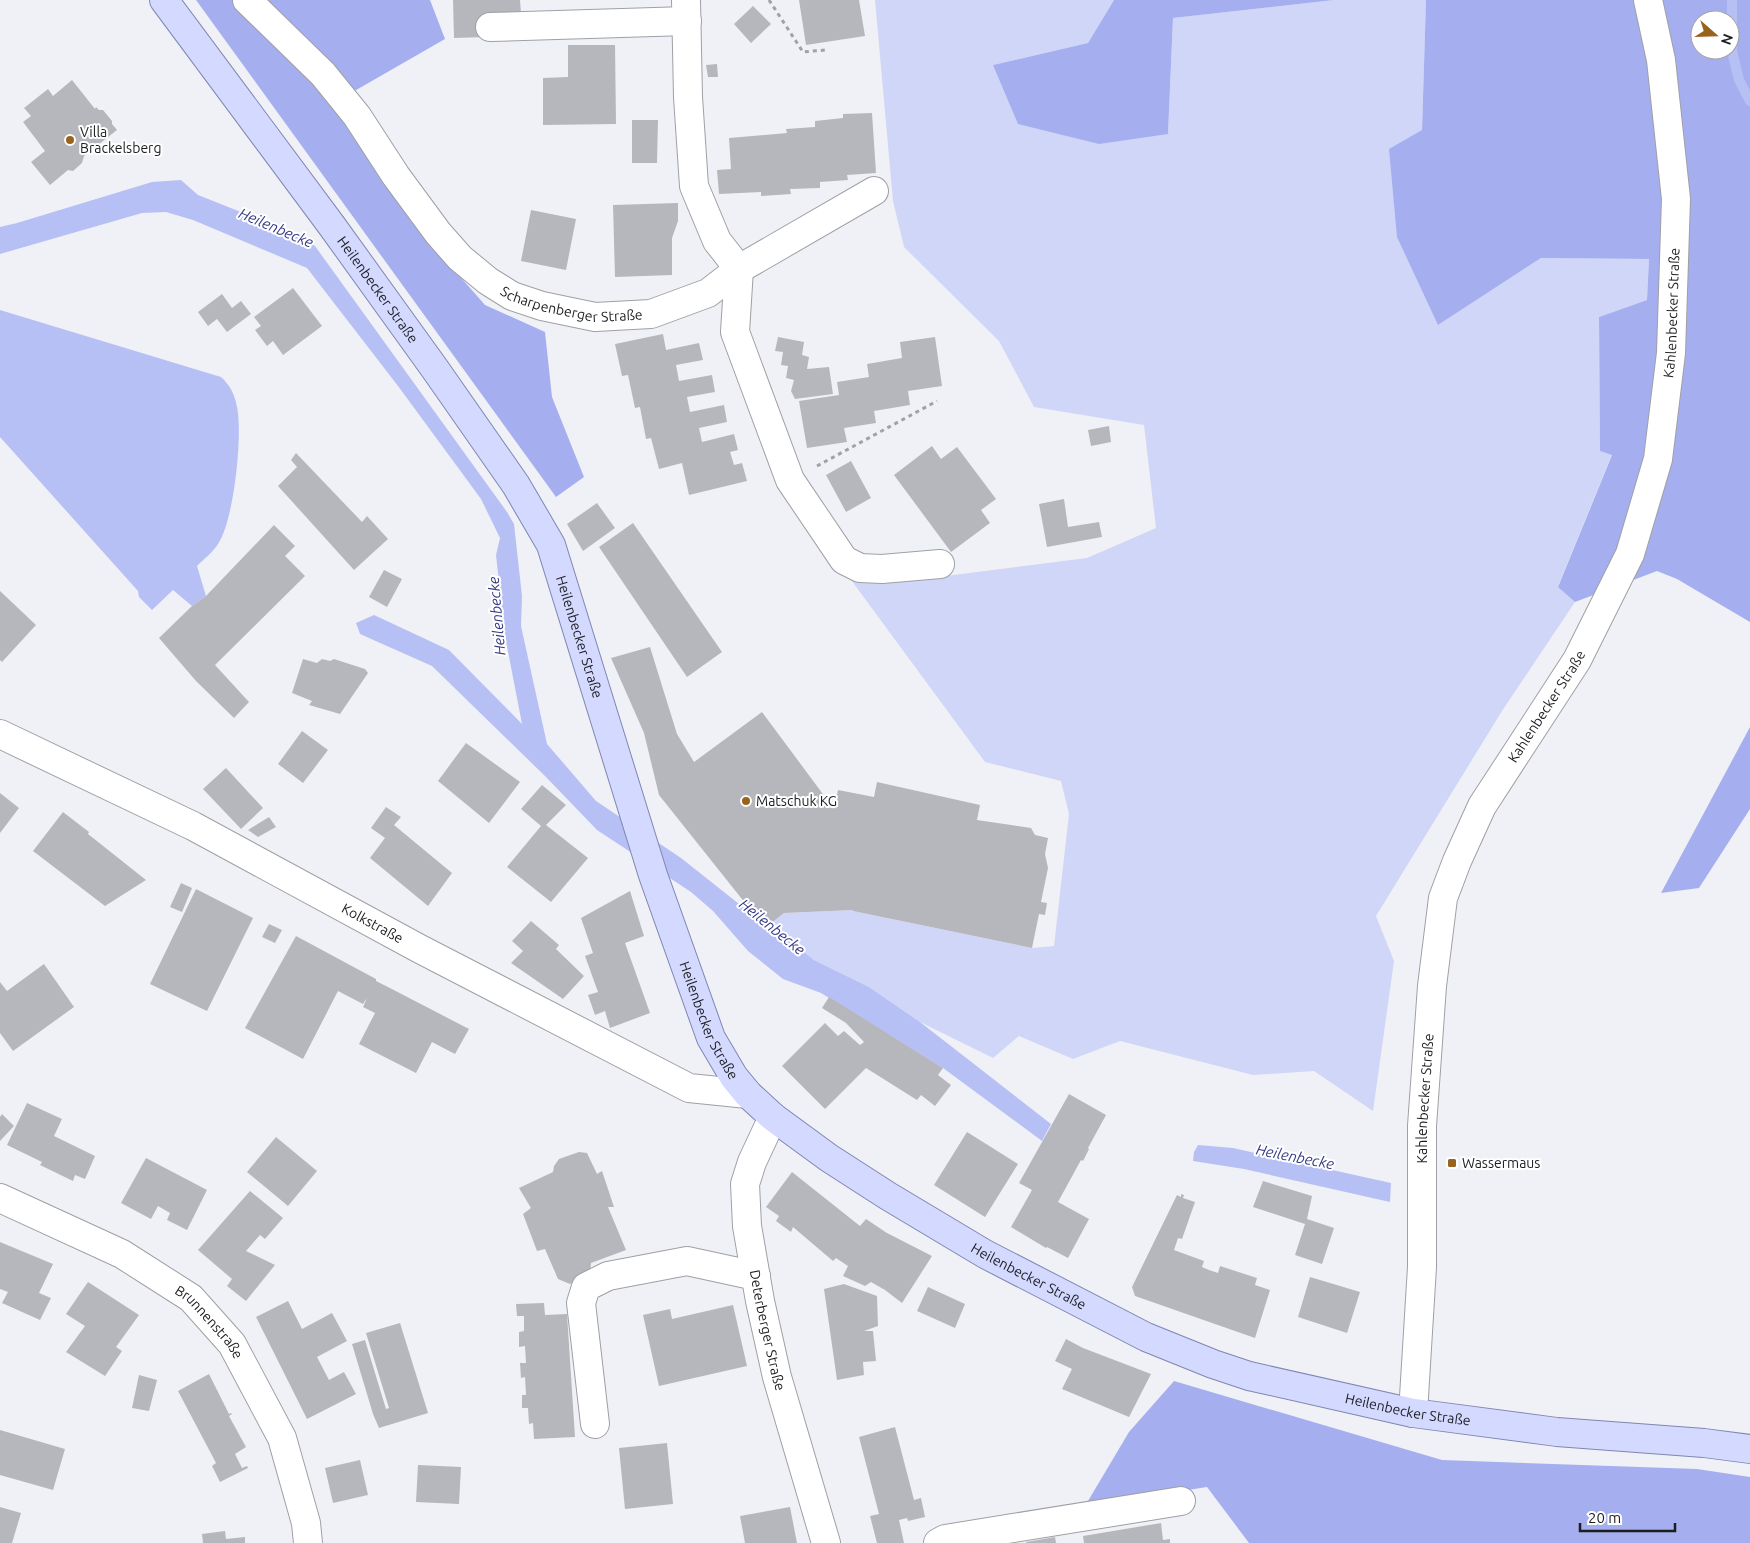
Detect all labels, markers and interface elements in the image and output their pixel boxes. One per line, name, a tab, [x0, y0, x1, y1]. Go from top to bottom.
north arrow	[1690, 10, 1740, 60]
text: N	[1718, 32, 1737, 47]
place label: Villa Brackelsberg	[80, 124, 161, 156]
marker: Villa Brackelsberg	[64, 134, 76, 146]
water label: Heilenbecke	[236, 204, 316, 251]
street label: Heilenbecker Straße	[334, 233, 422, 346]
street label: Kahlenbecker Straße	[1660, 248, 1682, 379]
street label: Scharpenberger Straße	[498, 283, 643, 325]
street label: Heilenbecker Straße	[553, 574, 606, 700]
water label: Heilenbecke	[485, 575, 508, 656]
street label: Kahlenbecker Straße	[1505, 648, 1588, 765]
place label: Matschuk KG	[756, 793, 837, 809]
marker: Matschuk KG	[740, 795, 752, 807]
water label: Heilenbecke	[736, 895, 809, 958]
street label: Kolkstraße	[339, 900, 406, 946]
street label: Heilenbecker Straße	[676, 959, 742, 1082]
street label: Kahlenbecker Straße	[1414, 1033, 1437, 1163]
water label: Heilenbecke	[1255, 1141, 1336, 1172]
place label: Wassermaus	[1462, 1155, 1540, 1171]
marker: Wassermaus	[1446, 1157, 1458, 1169]
street label: Heilenbecker Straße	[968, 1240, 1089, 1313]
street label: Deterberger Straße	[747, 1269, 789, 1393]
street label: Brunnenstraße	[172, 1282, 246, 1361]
street label: Heilenbecker Straße	[1344, 1390, 1472, 1429]
scale bar	[1580, 1500, 1675, 1532]
text: 20 m	[1588, 1509, 1621, 1526]

